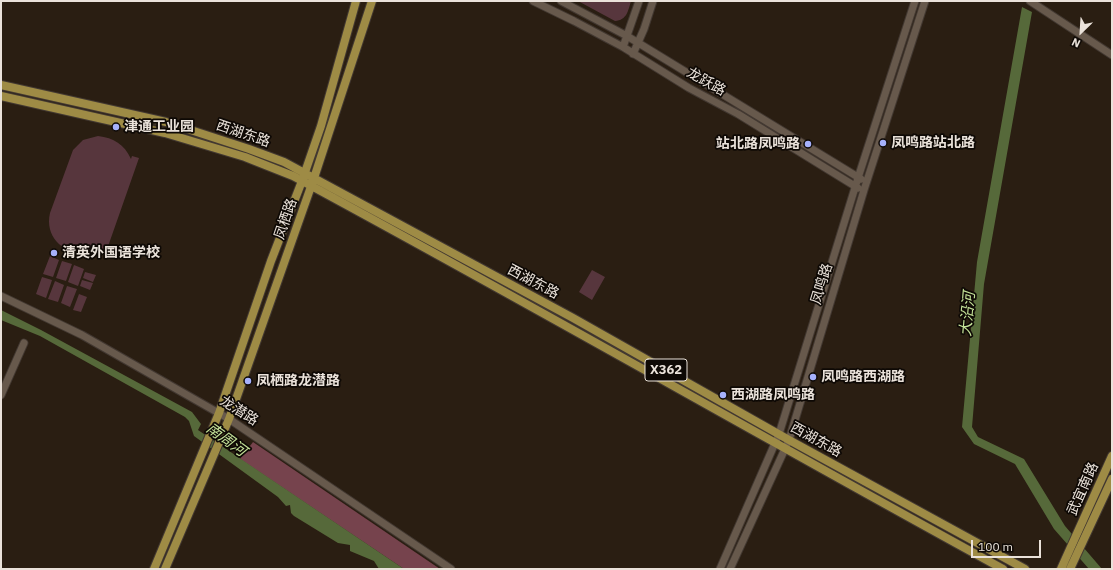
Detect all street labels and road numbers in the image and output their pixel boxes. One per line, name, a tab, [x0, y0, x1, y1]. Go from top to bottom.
street label: 龙跃路	[684, 64, 728, 100]
street label: 西湖东路	[214, 117, 272, 151]
street label: 凤栖路	[271, 196, 301, 242]
street label: 西湖东路	[504, 261, 562, 303]
street label: 凤鸣路	[808, 261, 836, 307]
road number: X362	[645, 359, 687, 381]
street label: 龙潜路	[217, 393, 261, 429]
street label: 西湖东路	[787, 419, 845, 461]
street label: 武宜南路	[1064, 460, 1102, 518]

